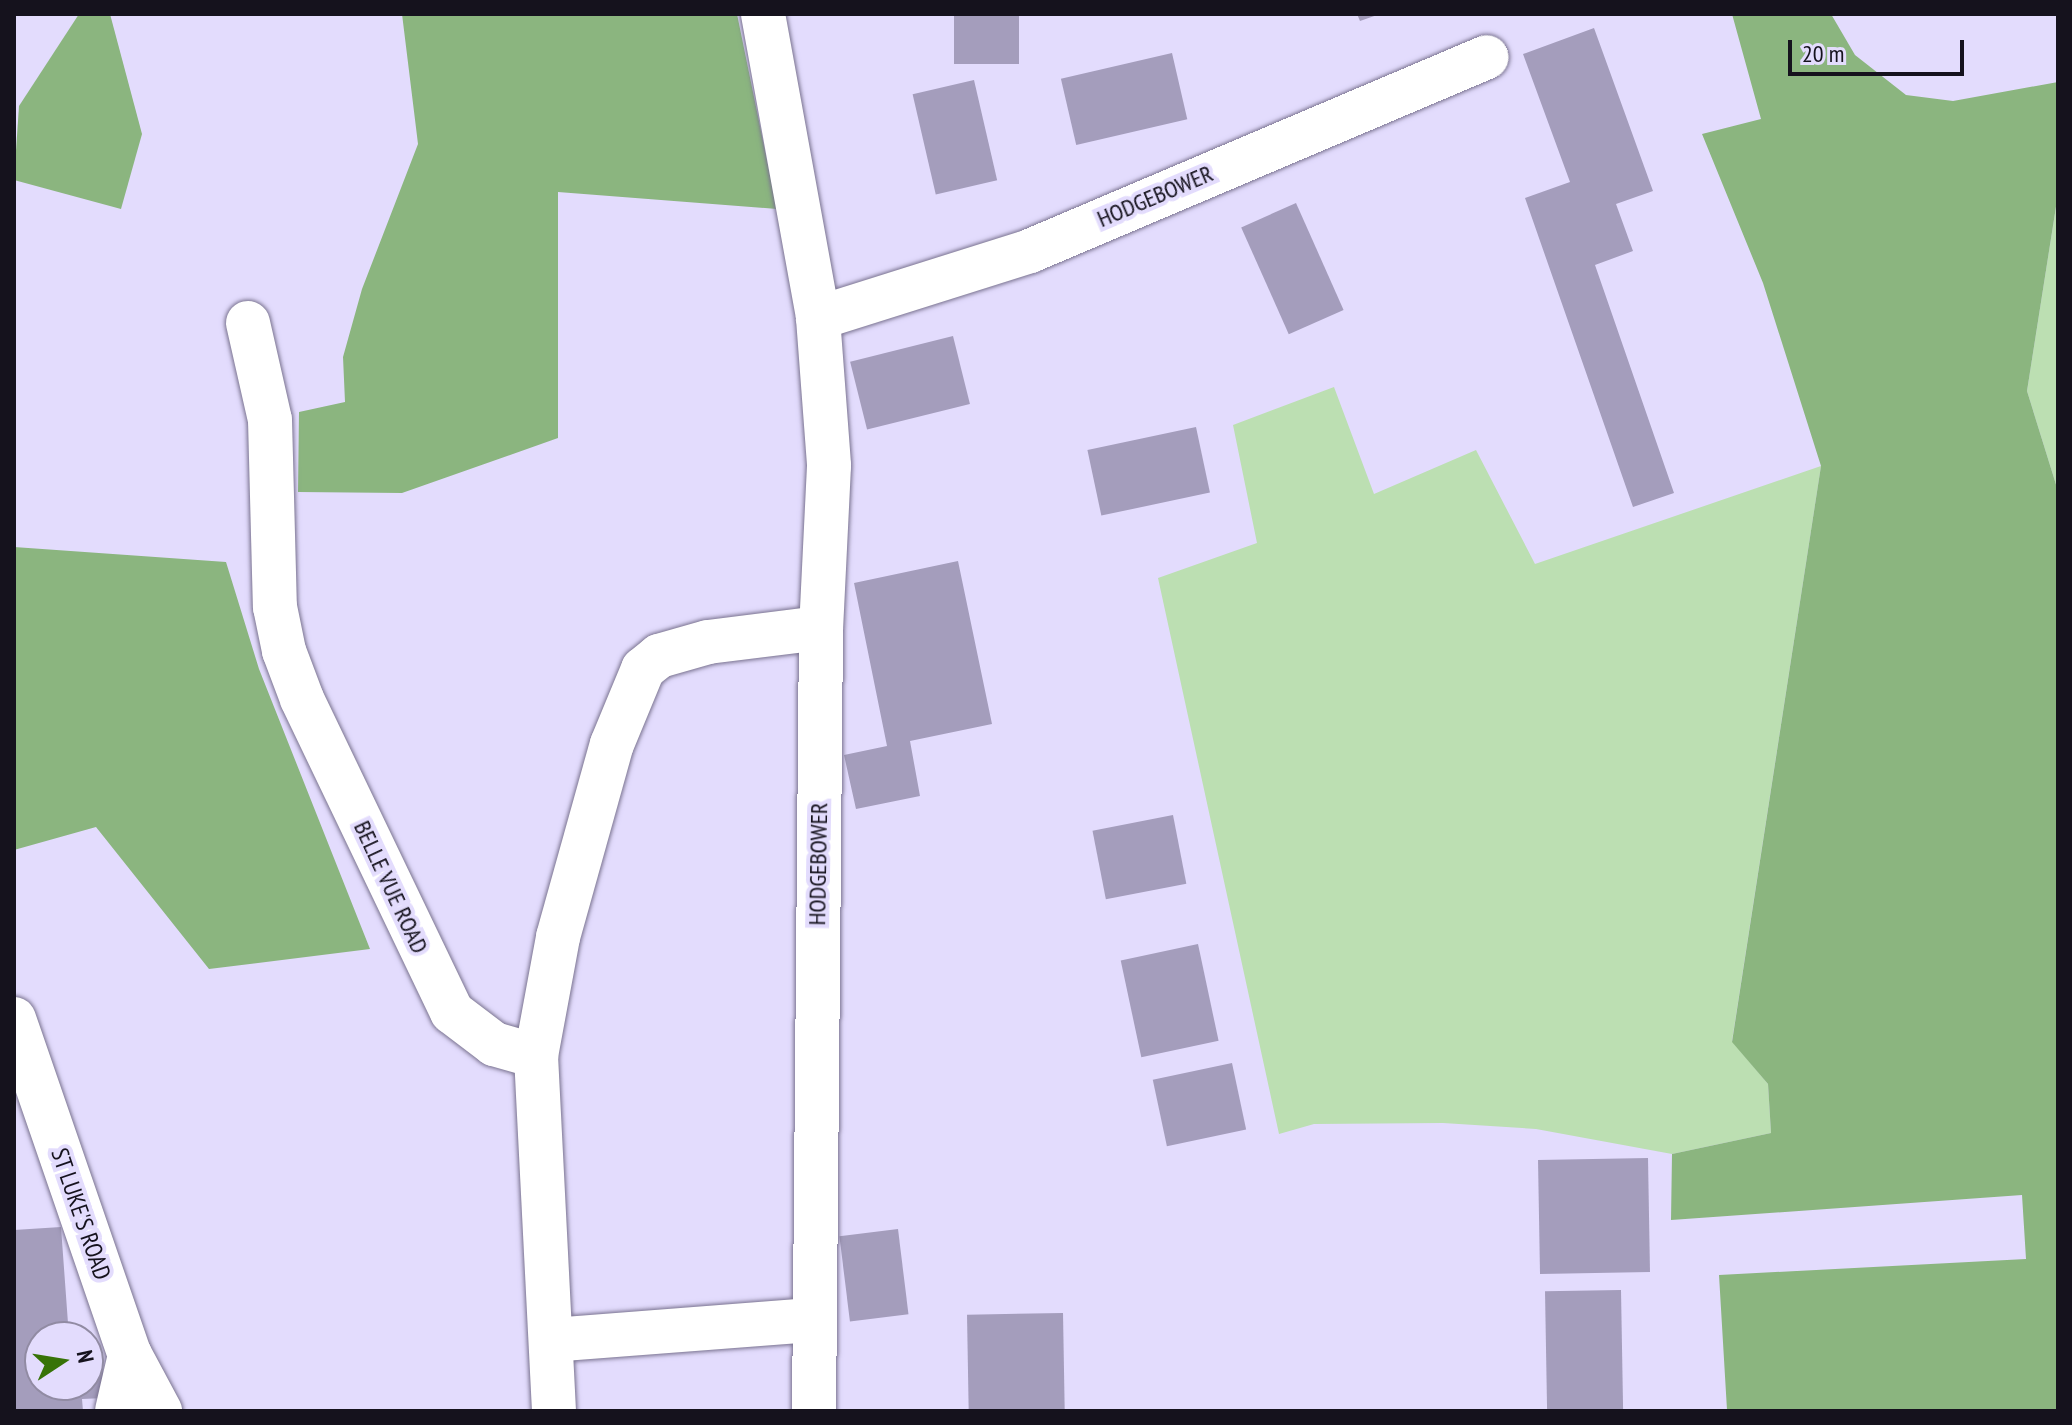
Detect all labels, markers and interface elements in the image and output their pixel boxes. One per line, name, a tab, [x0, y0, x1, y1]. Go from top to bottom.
scale bar	[1792, 24, 1968, 74]
text: 20 m	[1802, 38, 1844, 69]
street label: HODGEBOWER	[1093, 159, 1217, 233]
street label: HODGEBOWER	[803, 802, 833, 926]
street label: BELLE VUE ROAD	[348, 816, 434, 958]
street label: ST LUKE'S ROAD	[45, 1144, 117, 1284]
north arrow	[24, 1321, 104, 1401]
text: N	[71, 1348, 100, 1365]

